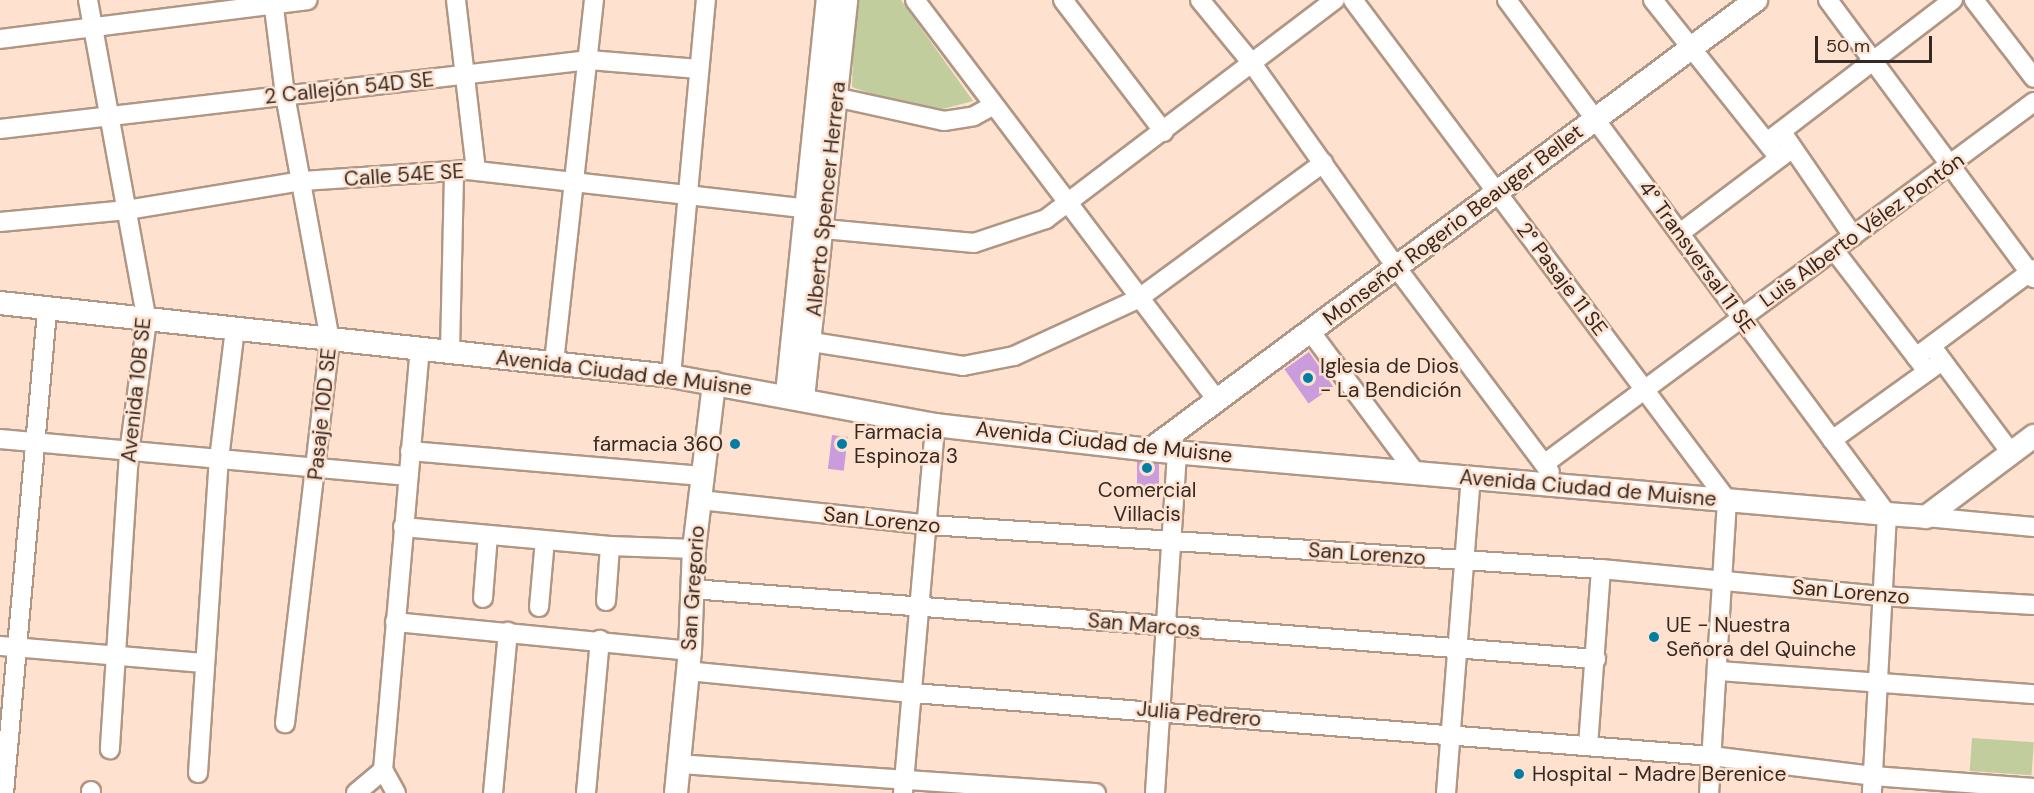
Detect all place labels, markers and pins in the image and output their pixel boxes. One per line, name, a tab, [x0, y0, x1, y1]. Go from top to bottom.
place label: Iglesia de Dios - La Bendición	[1320, 353, 1461, 403]
marker: Iglesia de Dios - La Bendición	[1301, 371, 1315, 385]
place label: Farmacia Espinoza 3	[854, 419, 958, 469]
place label: farmacia 360	[593, 431, 723, 457]
marker: farmacia 360	[728, 437, 742, 451]
marker: Farmacia Espinoza 3	[835, 437, 849, 451]
marker: Comercial Villacis	[1140, 461, 1154, 475]
place label: Comercial Villacis	[1098, 477, 1196, 527]
place label: UE - Nuestra Señora del Quinche	[1666, 612, 1856, 662]
marker: UE - Nuestra Señora del Quinche	[1647, 630, 1661, 644]
place label: Hospital - Madre Berenice	[1532, 761, 1786, 787]
marker: Hospital - Madre Berenice	[1510, 765, 1528, 783]

